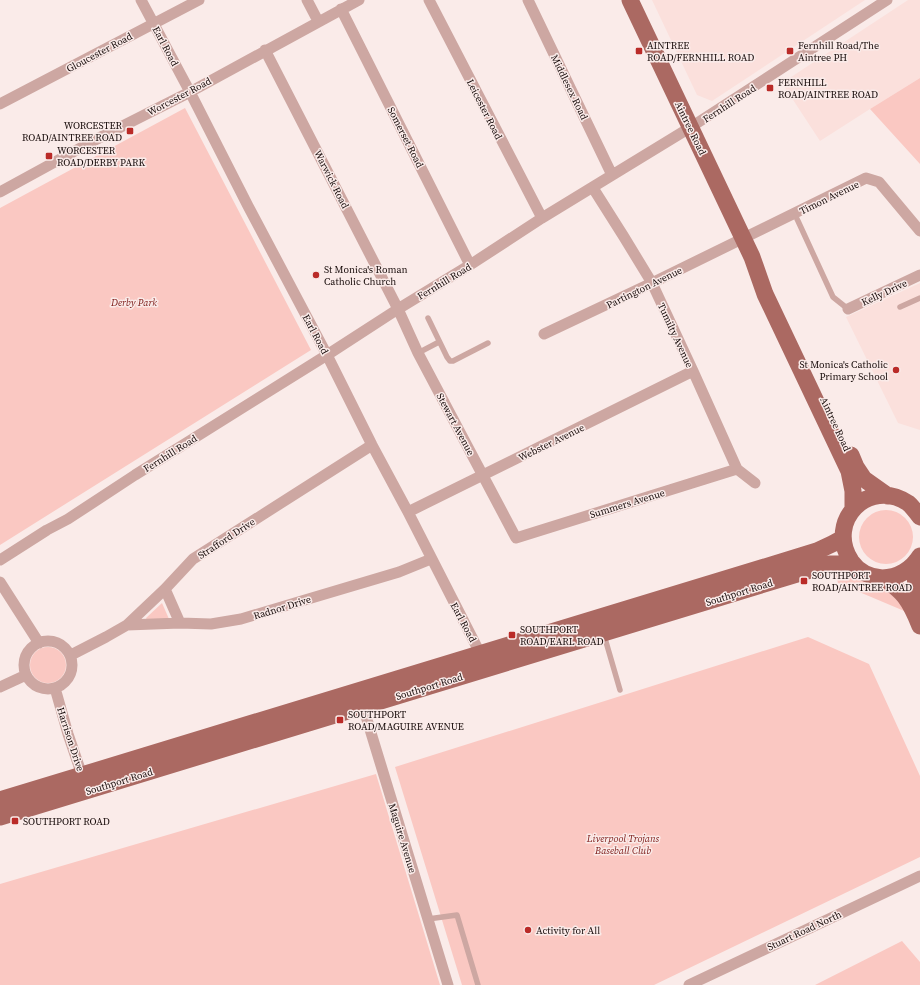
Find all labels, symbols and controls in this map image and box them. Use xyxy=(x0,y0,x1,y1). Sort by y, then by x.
street label: Earl Road xyxy=(150,24,182,69)
street label: Gloucester Road xyxy=(64,29,135,75)
place label: AINTREE ROAD/FERNHILL ROAD xyxy=(647,39,754,64)
place label: Fernhill Road/The Aintree PH xyxy=(798,39,879,64)
marker: AINTREE ROAD/FERNHILL ROAD xyxy=(634,46,644,56)
marker: Fernhill Road/The Aintree PH xyxy=(785,46,795,56)
street label: Middlesex Road xyxy=(548,52,591,122)
street label: Worcester Road xyxy=(145,74,214,119)
place label: FERNHILL ROAD/AINTREE ROAD xyxy=(778,76,878,101)
street label: Leicester Road xyxy=(464,77,505,142)
street label: Fernhill Road xyxy=(700,81,759,125)
marker: FERNHILL ROAD/AINTREE ROAD xyxy=(765,83,775,93)
street label: Aintree Road xyxy=(672,99,709,158)
street label: Somerset Road xyxy=(385,105,427,170)
place label: WORCESTER ROAD/AINTREE ROAD xyxy=(22,119,122,144)
marker: WORCESTER ROAD/AINTREE ROAD xyxy=(125,126,135,136)
place label: WORCESTER ROAD/DERBY PARK xyxy=(57,144,145,169)
street label: Warwick Road xyxy=(311,148,352,211)
marker: WORCESTER ROAD/DERBY PARK xyxy=(44,151,54,161)
street label: Timon Avenue xyxy=(797,177,861,217)
street label: Fernhill Road xyxy=(415,260,474,303)
place label: St Monica's Roman Catholic Church xyxy=(324,263,408,288)
street label: Partington Avenue xyxy=(604,263,684,311)
marker: St Monica's Roman Catholic Church xyxy=(311,270,321,280)
street label: Kelly Drive xyxy=(859,276,909,309)
park label: Derby Park xyxy=(110,296,157,309)
street label: Tumilty Avenue xyxy=(655,301,696,370)
street label: Earl Road xyxy=(300,312,332,357)
place label: St Monica's Catholic Primary School xyxy=(800,358,888,383)
marker: St Monica's Catholic Primary School xyxy=(891,365,901,375)
street label: Stewart Avenue xyxy=(434,391,477,458)
street label: Aintree Road xyxy=(817,395,854,454)
street label: Webster Avenue xyxy=(516,421,586,464)
street label: Fernhill Road xyxy=(141,432,200,475)
street label: Summers Avenue xyxy=(588,486,666,521)
street label: Strafford Drive xyxy=(195,515,257,562)
place label: SOUTHPORT ROAD/AINTREE ROAD xyxy=(812,569,912,594)
street label: Southport Road xyxy=(704,576,775,609)
marker: SOUTHPORT ROAD/AINTREE ROAD xyxy=(799,576,809,586)
street label: Radnor Drive xyxy=(252,593,312,622)
street label: Earl Road xyxy=(448,600,480,645)
place label: SOUTHPORT ROAD/EARL ROAD xyxy=(520,623,604,648)
marker: SOUTHPORT ROAD/EARL ROAD xyxy=(507,630,517,640)
street label: Southport Road xyxy=(394,670,465,703)
street label: Harrison Drive xyxy=(54,706,87,773)
place label: SOUTHPORT ROAD/MAGUIRE AVENUE xyxy=(348,708,464,733)
marker: SOUTHPORT ROAD/MAGUIRE AVENUE xyxy=(335,715,345,725)
street label: Southport Road xyxy=(84,765,155,798)
street label: Maguire Avenue xyxy=(386,802,419,875)
place label: SOUTHPORT ROAD xyxy=(23,815,110,828)
marker: SOUTHPORT ROAD xyxy=(10,816,20,826)
park label: Liverpool Trojans Baseball Club xyxy=(586,832,660,857)
street label: Stuart Road North xyxy=(765,908,843,953)
place label: Activity for All xyxy=(536,924,600,937)
marker: Activity for All xyxy=(523,925,533,935)

